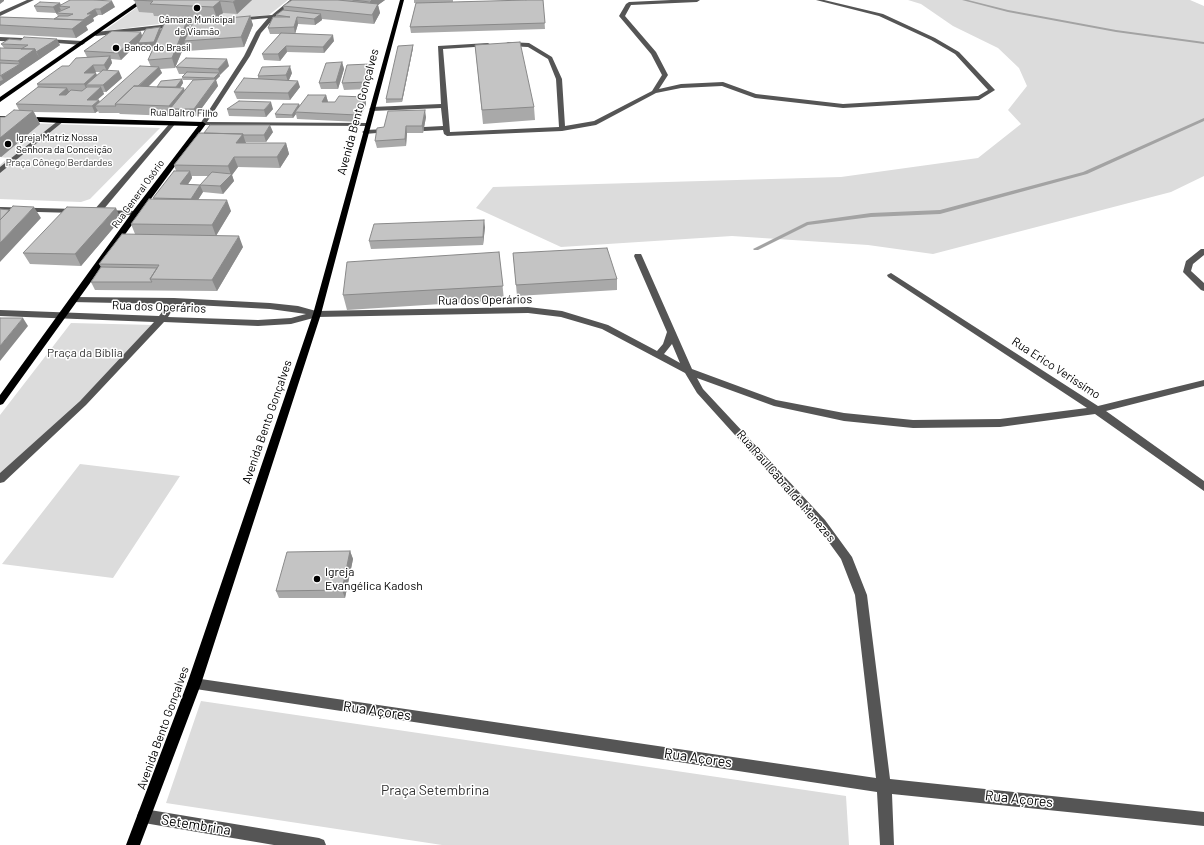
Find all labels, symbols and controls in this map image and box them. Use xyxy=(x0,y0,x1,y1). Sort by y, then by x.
marker: Câmara Municipal de Viamão xyxy=(192,3,202,13)
place label: Câmara Municipal de Viamão xyxy=(159,14,235,38)
place label: Banco do Brasil xyxy=(124,42,191,54)
marker: Banco do Brasil xyxy=(111,43,121,53)
street label: Avenida Bento Gonçalves xyxy=(334,47,382,177)
street label: Rua Daltro Filho xyxy=(150,106,218,120)
place label: Igreja Matriz Nossa Senhora da Conceição xyxy=(16,132,112,156)
marker: Igreja Matriz Nossa Senhora da Conceição xyxy=(3,139,13,149)
park label: Praça Cônego Berdardes xyxy=(6,157,112,169)
street label: Rua General Osório xyxy=(109,157,167,231)
street label: Rua dos Operários xyxy=(438,292,532,308)
street label: Rua dos Operários xyxy=(112,298,206,316)
street label: Rua Erico Verissímo xyxy=(1009,334,1103,402)
park label: Praça da Bíblia xyxy=(47,346,123,360)
street label: Avenida Bento Gonçalves xyxy=(239,358,295,486)
street label: Rua Raul Cabral de Menezes xyxy=(734,427,838,545)
place label: Igreja Evangélica Kadosh xyxy=(325,565,423,593)
marker: Igreja Evangélica Kadosh xyxy=(312,574,322,584)
street label: Avenida Bento Gonçalves xyxy=(134,664,192,792)
street label: Rua Açores xyxy=(342,698,412,724)
street label: Rua Açores xyxy=(663,745,733,771)
park label: Praça Setembrina xyxy=(381,782,489,798)
street label: Rua Açores xyxy=(984,787,1054,811)
street label: Setembrina xyxy=(160,811,232,839)

